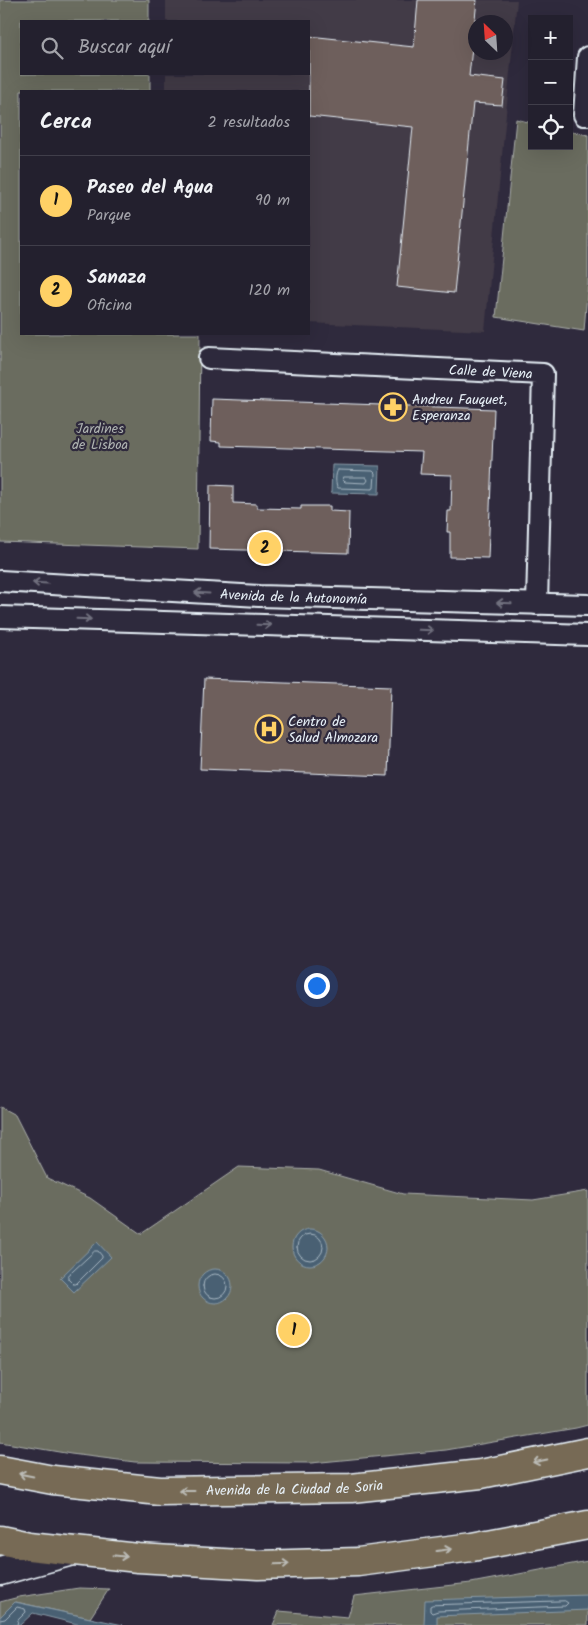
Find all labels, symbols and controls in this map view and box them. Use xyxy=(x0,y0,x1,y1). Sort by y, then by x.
north arrow xyxy=(468,15,513,60)
map controls xyxy=(528,15,573,150)
button: + xyxy=(528,15,573,60)
search box xyxy=(20,20,310,75)
text: Buscar aquí xyxy=(78,33,170,63)
icon: search xyxy=(38,34,66,62)
button: − xyxy=(528,60,573,105)
button: locate xyxy=(528,105,573,150)
text: Cerca xyxy=(40,106,92,139)
text: 2 resultados xyxy=(208,110,290,135)
text: Paseo del Agua xyxy=(87,173,213,203)
text: 1 xyxy=(54,188,58,213)
text: 90 m xyxy=(255,188,290,213)
text: Parque xyxy=(87,203,131,228)
text: Sanaza xyxy=(87,263,146,293)
text: 2 xyxy=(51,278,61,303)
text: 120 m xyxy=(249,278,290,303)
text: Oficina xyxy=(87,293,132,318)
street label: Calle de Viena xyxy=(448,359,533,385)
place label: Andreu Fauquet, Esperanza xyxy=(412,389,507,427)
pharmacy icon: Andreu Fauquet, Esperanza xyxy=(378,392,408,422)
park label: Jardines de Lisboa xyxy=(72,418,128,456)
pin: 2 xyxy=(249,529,281,567)
one-way arrow xyxy=(32,579,48,588)
street label: Avenida de la Autonomía xyxy=(219,584,367,611)
one-way arrow xyxy=(194,588,210,597)
one-way arrow xyxy=(497,598,513,608)
one-way arrow xyxy=(75,615,91,624)
one-way arrow xyxy=(255,620,271,630)
one-way arrow xyxy=(418,625,434,635)
place label: Centro de Salud Almozara xyxy=(288,711,378,749)
hospital icon: Centro de Salud Almozara xyxy=(254,714,284,744)
your location xyxy=(304,973,330,999)
pin: 1 xyxy=(278,1311,310,1349)
one-way arrow xyxy=(533,1457,549,1467)
one-way arrow xyxy=(18,1470,34,1480)
street label: Avenida de la Ciudad de Soria xyxy=(206,1475,384,1502)
one-way arrow xyxy=(180,1486,196,1496)
one-way arrow xyxy=(436,1545,452,1555)
one-way arrow xyxy=(112,1551,128,1561)
one-way arrow xyxy=(274,1560,290,1569)

